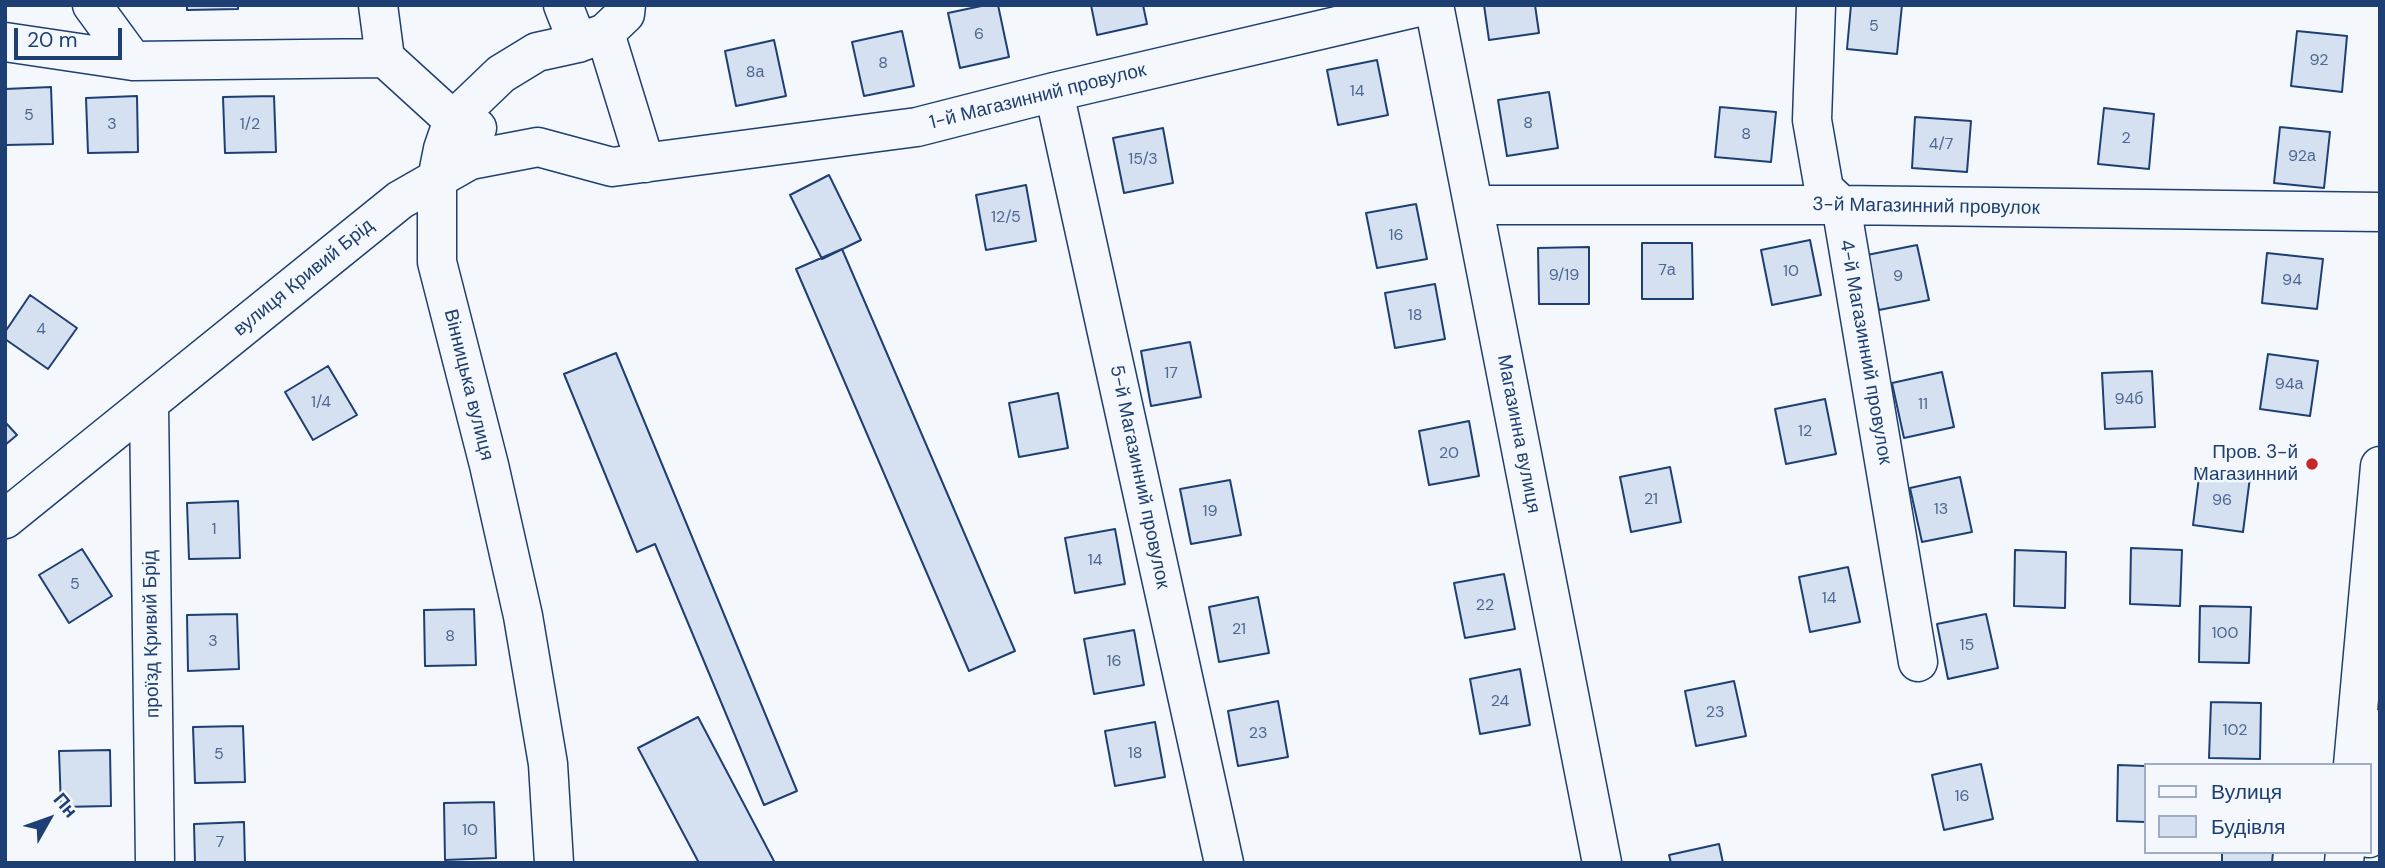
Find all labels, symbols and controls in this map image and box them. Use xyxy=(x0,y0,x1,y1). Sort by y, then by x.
scale bar xyxy=(18,14,126,58)
house number: 5 xyxy=(1869,17,1879,37)
house number: 6 xyxy=(974,25,984,45)
text: 20 m xyxy=(27,26,78,54)
house number: 92 xyxy=(2310,51,2328,71)
house number: 8 xyxy=(878,54,888,74)
street label: 1-й Магазинний провулок xyxy=(927,59,1149,135)
house number: 8а xyxy=(746,63,764,83)
house number: 14 xyxy=(1350,82,1364,102)
house number: 5 xyxy=(24,106,34,126)
house number: 8 xyxy=(1523,114,1533,134)
house number: 3 xyxy=(107,115,117,135)
house number: 1/2 xyxy=(240,115,260,135)
house number: 8 xyxy=(1741,125,1751,145)
house number: 2 xyxy=(2121,129,2131,149)
house number: 4/7 xyxy=(1929,135,1953,155)
house number: 92а xyxy=(2288,147,2316,167)
house number: 15/3 xyxy=(1128,150,1158,170)
street label: 3-й Магазинний провулок xyxy=(1812,194,2040,220)
house number: 12/5 xyxy=(991,208,1021,228)
street label: вулиця Кривий Брід xyxy=(229,215,379,341)
house number: 16 xyxy=(1388,226,1404,246)
street label: 4-й Магазинний провулок xyxy=(1834,238,1896,466)
house number: 7а xyxy=(1658,261,1676,281)
house number: 10 xyxy=(1783,262,1799,282)
house number: 9/19 xyxy=(1549,266,1579,286)
house number: 9 xyxy=(1893,267,1903,287)
house number: 94 xyxy=(2282,271,2302,291)
house number: 18 xyxy=(1408,306,1422,326)
street label: Вінницька вулиця xyxy=(438,307,498,463)
house number: 4 xyxy=(36,320,46,340)
street label: Магазинна вулиця xyxy=(1491,353,1545,515)
street label: 5-й Магазинний провулок xyxy=(1104,363,1174,591)
house number: 17 xyxy=(1164,364,1178,384)
house number: 94а xyxy=(2275,375,2303,395)
house number: 94б xyxy=(2115,390,2143,410)
house number: 1/4 xyxy=(311,393,331,413)
house number: 11 xyxy=(1918,395,1928,415)
house number: 12 xyxy=(1798,422,1812,442)
place label: Пров. 3-й Магазинний xyxy=(2193,442,2298,486)
house number: 20 xyxy=(1439,444,1459,464)
marker: Пров. 3-й Магазинний xyxy=(2304,456,2320,472)
house number: 21 xyxy=(1644,490,1658,510)
house number: 96 xyxy=(2212,491,2232,511)
house number: 13 xyxy=(1934,500,1948,520)
house number: 19 xyxy=(1202,502,1218,522)
house number: 1 xyxy=(212,520,216,540)
street label: проїзд Кривий Брід xyxy=(139,550,165,718)
house number: 14 xyxy=(1088,551,1102,571)
house number: 5 xyxy=(70,575,80,595)
house number: 14 xyxy=(1822,589,1836,609)
house number: 22 xyxy=(1476,596,1494,616)
house number: 21 xyxy=(1232,620,1246,640)
house number: 100 xyxy=(2212,624,2238,644)
house number: 8 xyxy=(445,627,455,647)
house number: 3 xyxy=(208,632,218,652)
house number: 15 xyxy=(1960,636,1974,656)
house number: 16 xyxy=(1106,652,1122,672)
house number: 24 xyxy=(1491,692,1509,712)
house number: 23 xyxy=(1706,703,1724,723)
house number: 102 xyxy=(2223,721,2247,741)
house number: 23 xyxy=(1249,724,1267,744)
house number: 18 xyxy=(1128,744,1142,764)
house number: 5 xyxy=(214,745,224,765)
legend xyxy=(2144,763,2371,854)
text: Вулиця xyxy=(2211,778,2282,806)
north arrow xyxy=(14,784,84,854)
house number: 16 xyxy=(1954,787,1970,807)
text: Пн xyxy=(48,788,83,823)
text: Будівля xyxy=(2211,813,2285,841)
house number: 10 xyxy=(462,821,478,841)
house number: 7 xyxy=(216,833,224,853)

